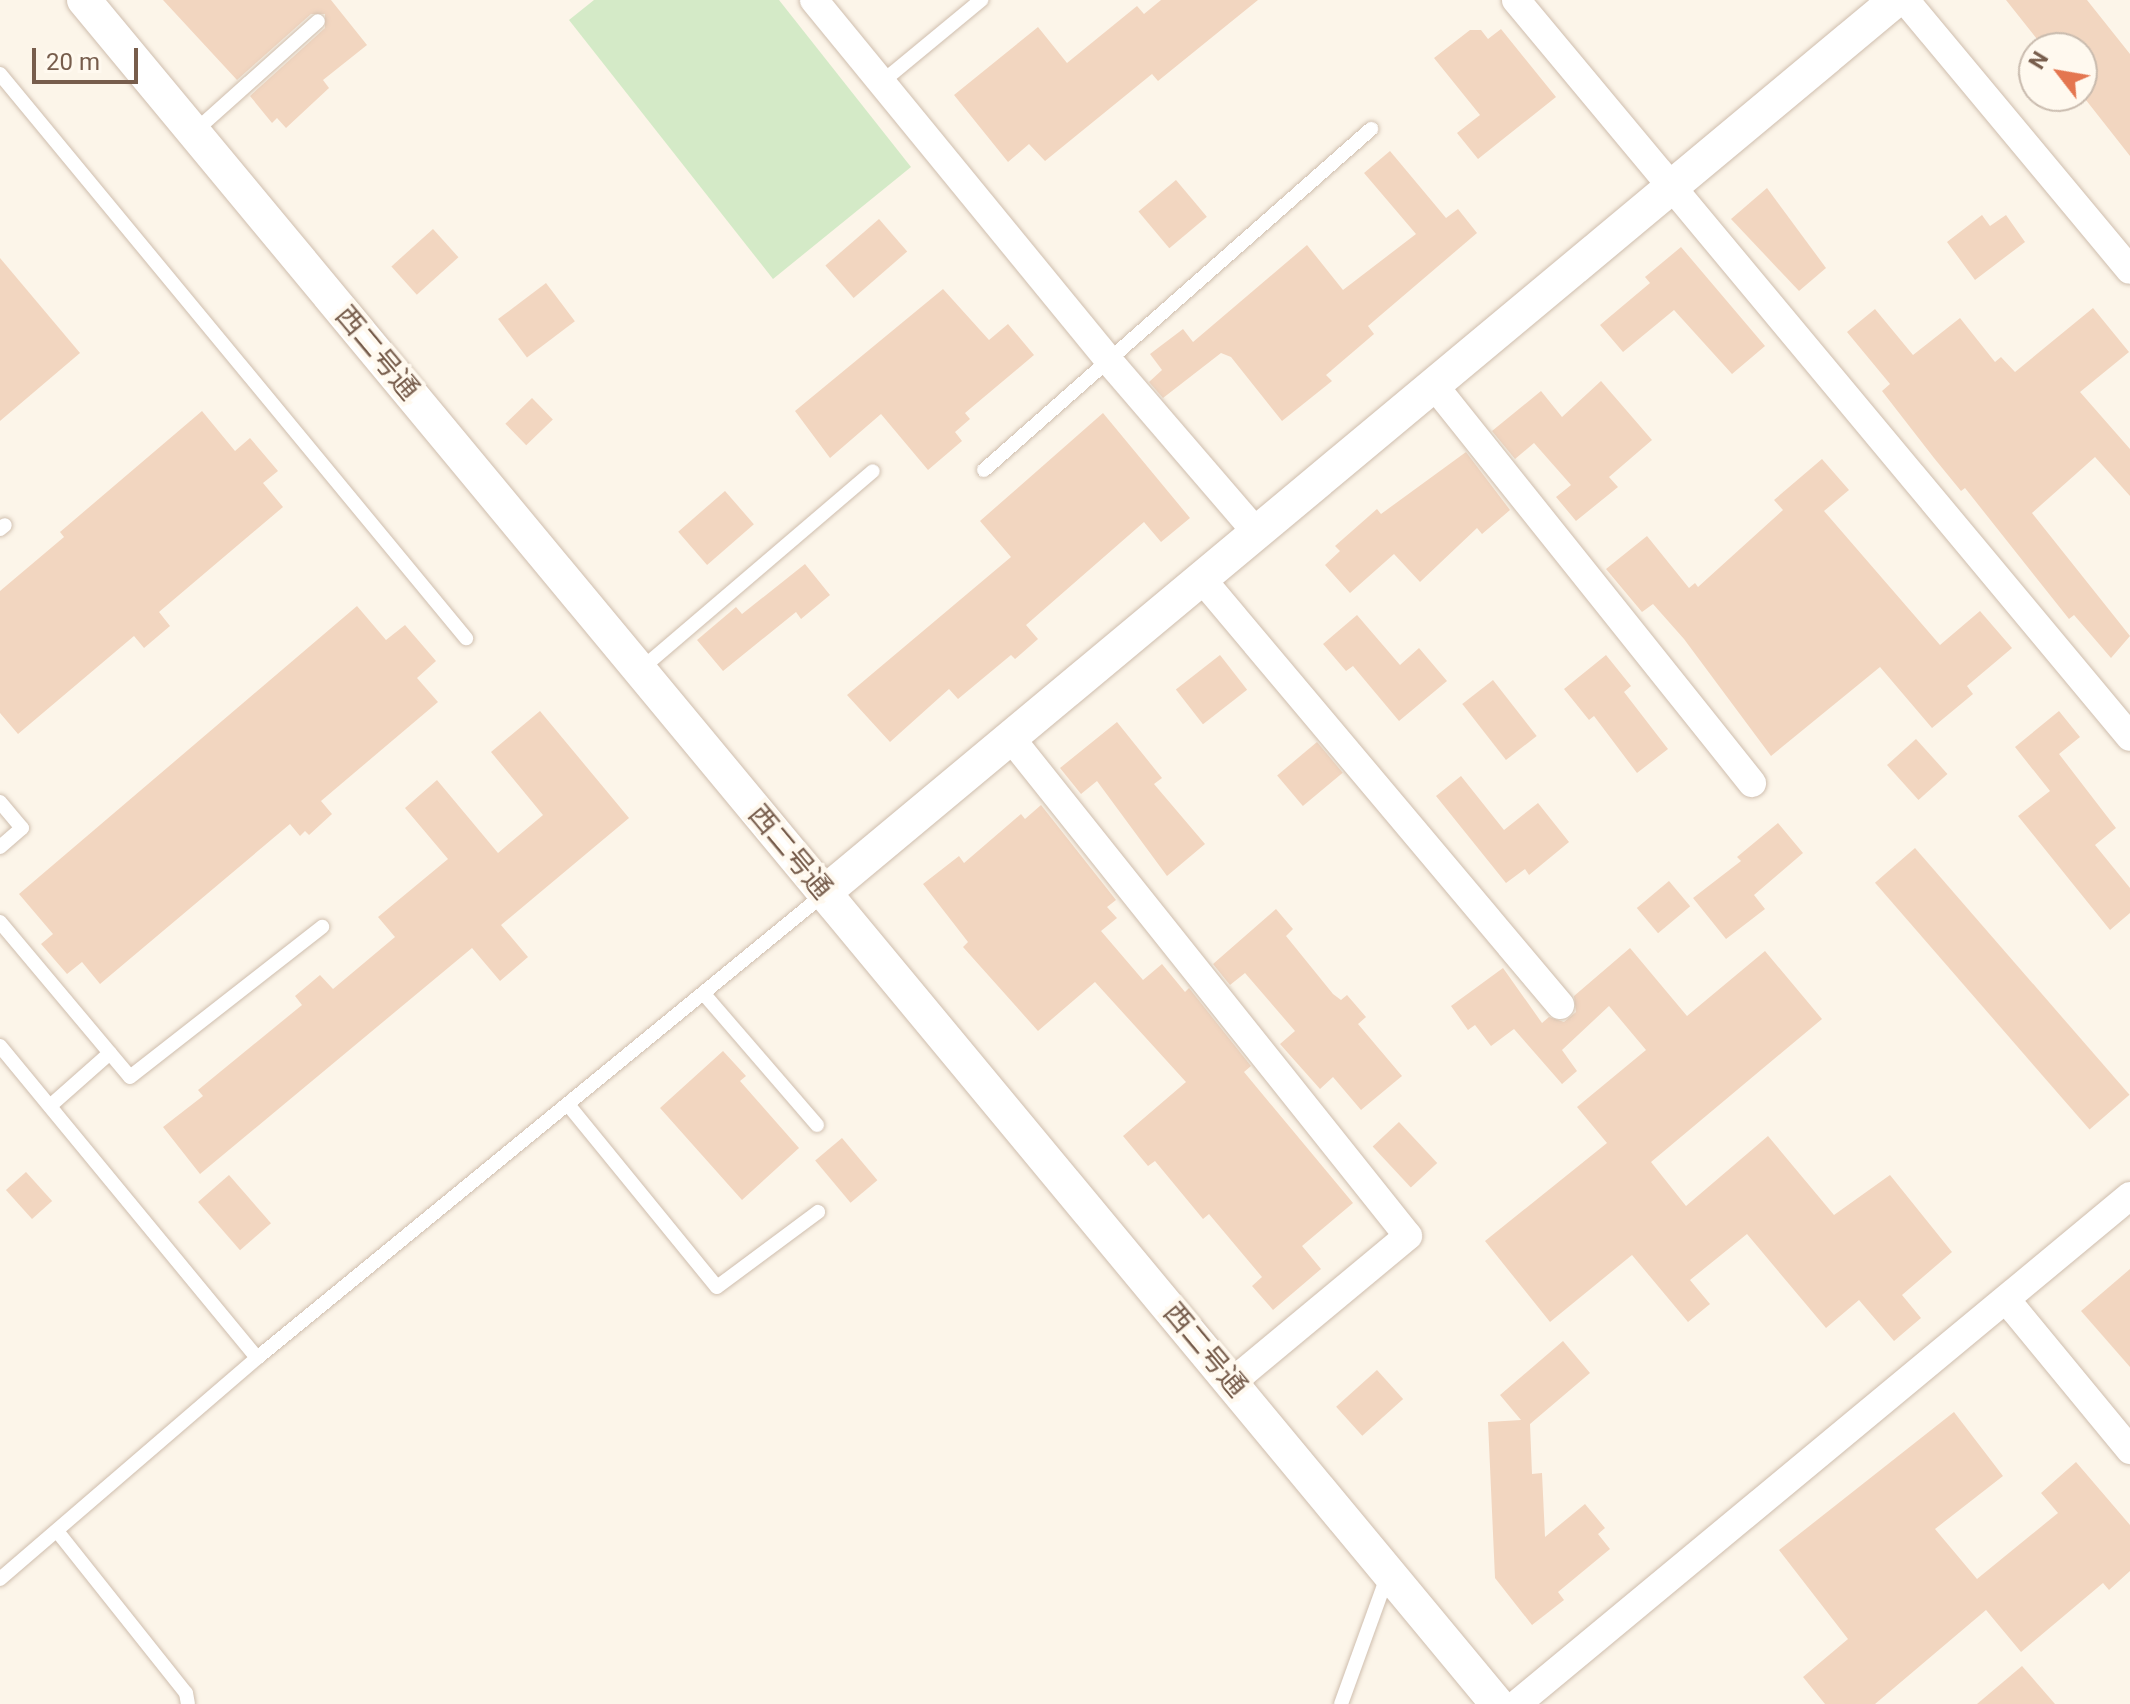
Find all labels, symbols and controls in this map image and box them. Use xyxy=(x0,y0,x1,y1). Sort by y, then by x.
scale bar xyxy=(36,32,142,82)
north arrow xyxy=(2018,32,2098,112)
text: N xyxy=(2024,47,2053,74)
text: 20 m xyxy=(46,48,100,76)
street label: 西二号通 xyxy=(328,299,426,407)
street label: 西二号通 xyxy=(741,798,839,906)
street label: 西二号通 xyxy=(1156,1296,1254,1404)

